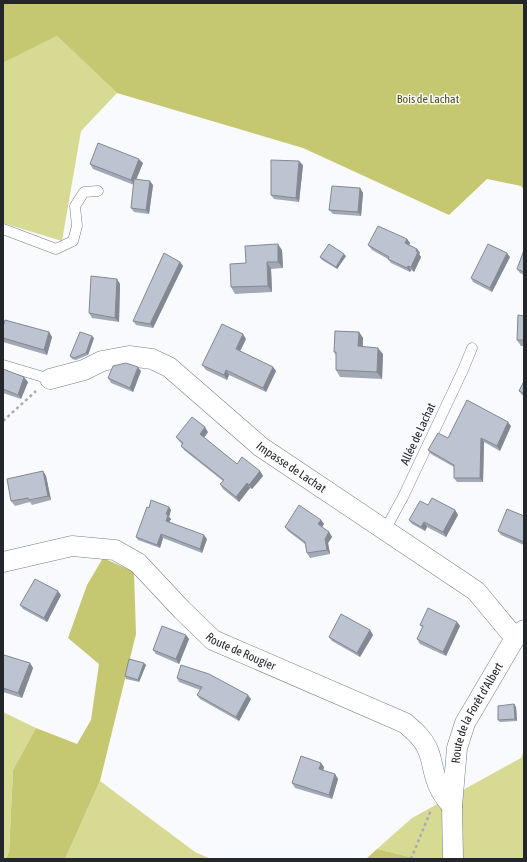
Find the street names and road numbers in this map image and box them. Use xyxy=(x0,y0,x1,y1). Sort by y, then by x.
street label: Allée de Lachat xyxy=(398,400,439,467)
street label: Impasse de Lachat xyxy=(253,439,329,496)
street label: Route de Rougier xyxy=(203,630,278,673)
street label: Route de la Forêt d'Albert xyxy=(449,660,506,764)

